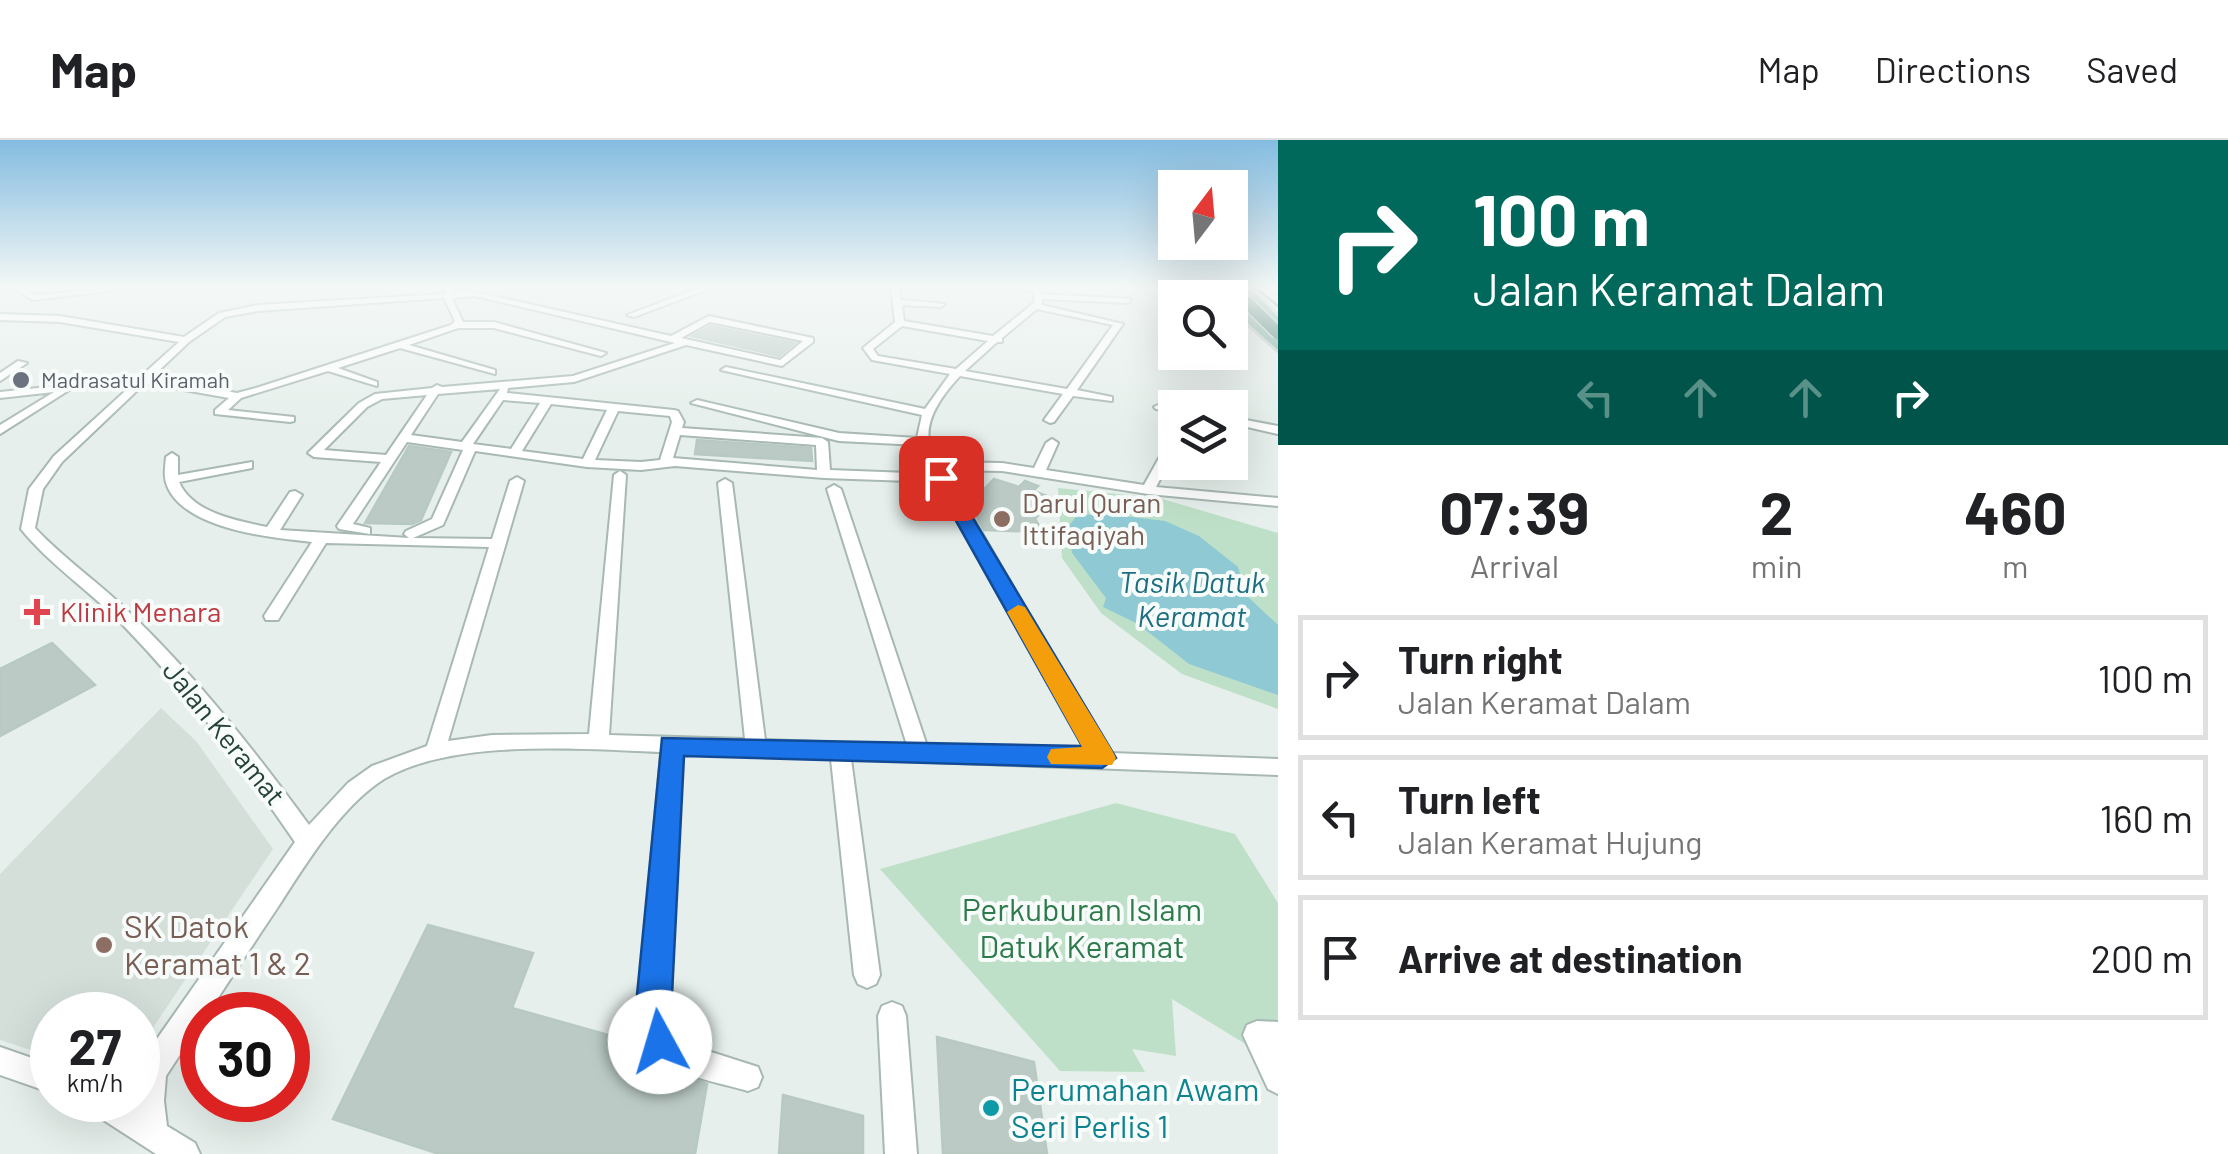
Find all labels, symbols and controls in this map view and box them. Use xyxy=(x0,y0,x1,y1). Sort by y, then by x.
text: Map xyxy=(50,40,137,98)
text: Map xyxy=(1758,48,1820,90)
text: Directions xyxy=(1875,48,2031,90)
text: Saved xyxy=(2086,48,2178,90)
north arrow xyxy=(1158,170,1248,260)
map controls xyxy=(1158,170,1248,480)
text: 100 m xyxy=(1473,176,1650,260)
icon: right xyxy=(1308,180,1438,310)
text: Jalan Keramat Dalam xyxy=(1473,261,1885,315)
button: search xyxy=(1158,280,1248,370)
place label: Madrasatul Kiramah xyxy=(41,366,230,392)
marker: Madrasatul Kiramah xyxy=(10,369,32,391)
icon: left xyxy=(1568,370,1623,425)
icon: ahead xyxy=(1673,370,1728,425)
icon: ahead xyxy=(1778,370,1833,425)
icon: right xyxy=(1883,370,1938,425)
button: layers xyxy=(1158,390,1248,480)
pin xyxy=(899,436,984,521)
icon: arrive xyxy=(914,451,969,506)
text: 07:39 xyxy=(1439,475,1589,547)
text: 2 xyxy=(1760,475,1793,547)
text: 460 xyxy=(1964,475,2067,547)
place label: Darul Quran Ittifaqiyah xyxy=(1022,485,1161,551)
marker: Darul Quran Ittifaqiyah xyxy=(991,508,1013,530)
text: Arrival xyxy=(1470,546,1559,584)
text: min xyxy=(1751,546,1803,584)
text: m xyxy=(2002,546,2029,584)
water label: Tasik Datuk Keramat xyxy=(1119,563,1266,633)
place label: Klinik Menara xyxy=(60,594,221,628)
marker: Klinik Menara xyxy=(24,599,50,625)
text: Turn right xyxy=(1398,636,1563,682)
icon: right xyxy=(1313,650,1368,705)
street label: Jalan Keramat xyxy=(156,653,293,811)
text: 100 m xyxy=(2098,655,2193,701)
text: Jalan Keramat Dalam xyxy=(1398,682,1691,720)
text: Turn left xyxy=(1398,776,1541,822)
icon: left xyxy=(1313,790,1368,845)
text: 160 m xyxy=(2100,795,2193,841)
text: Jalan Keramat Hujung xyxy=(1398,822,1702,860)
park label: Perkuburan Islam Datuk Keramat xyxy=(962,889,1202,964)
place label: SK Datok Keramat 1 & 2 xyxy=(124,906,311,981)
icon: arrive xyxy=(1313,930,1368,985)
marker: SK Datok Keramat 1 & 2 xyxy=(93,934,115,956)
text: Arrive at destination xyxy=(1398,935,1743,981)
text: 200 m xyxy=(2091,935,2193,981)
position arrow xyxy=(608,990,712,1094)
speed limit sign: 30 xyxy=(180,992,310,1122)
text: 27 xyxy=(69,1015,121,1075)
text: km/h xyxy=(67,1067,123,1097)
place label: Perumahan Awam Seri Perlis 1 xyxy=(1011,1069,1259,1144)
marker: Perumahan Awam Seri Perlis 1 xyxy=(980,1097,1002,1119)

